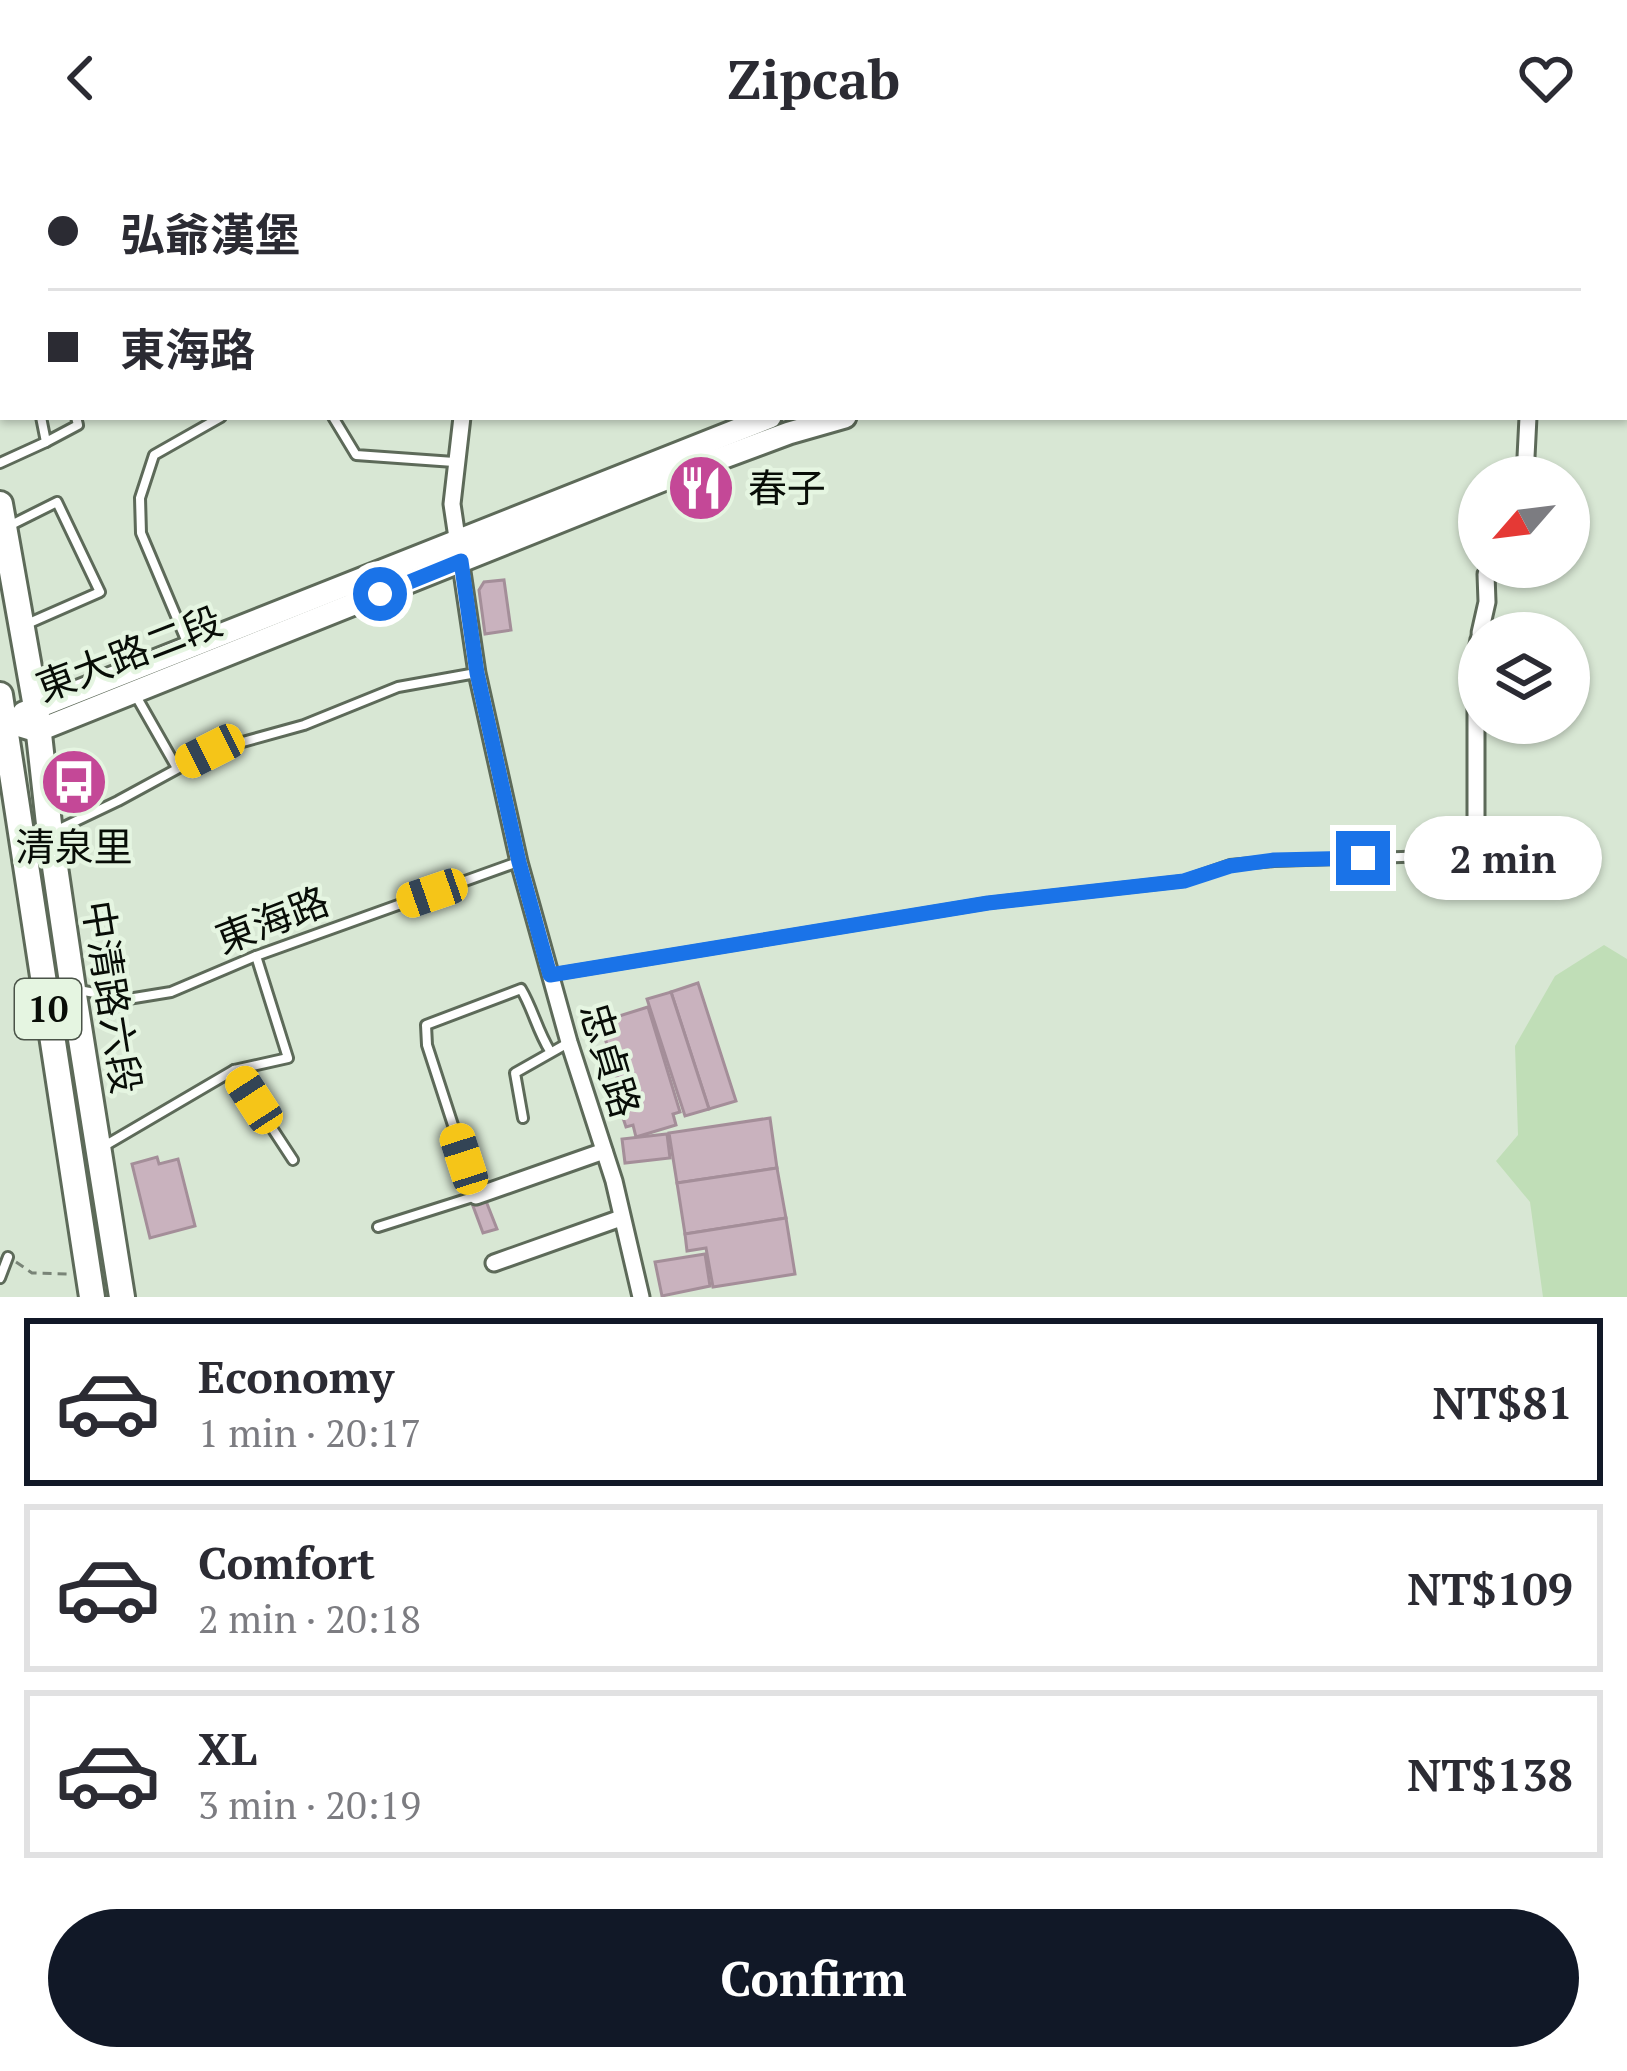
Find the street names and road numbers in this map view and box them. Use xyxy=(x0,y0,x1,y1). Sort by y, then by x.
street label: 東大路二段 xyxy=(28,594,229,712)
street label: 東海路 xyxy=(208,874,336,964)
street label: 中清路六段 xyxy=(72,896,154,1097)
road number: 10 xyxy=(15,979,81,1039)
street label: 忠貞路 xyxy=(569,996,653,1123)

